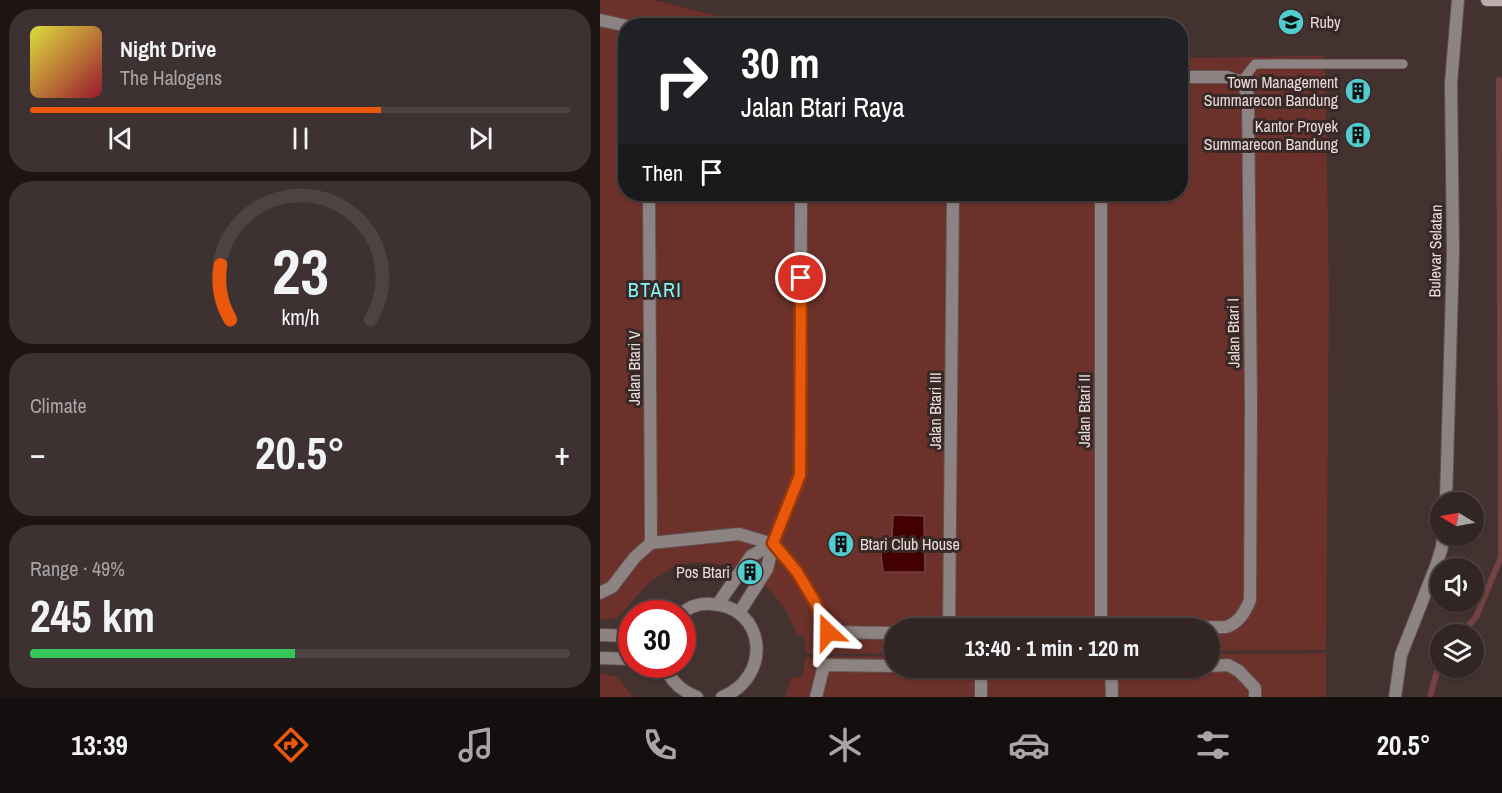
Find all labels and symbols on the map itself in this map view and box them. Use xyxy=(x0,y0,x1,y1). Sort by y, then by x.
school or university icon: Ruby xyxy=(1276,7,1306,37)
place label: Ruby xyxy=(1310,11,1341,33)
place label: Town Management Summarecon Bandung xyxy=(1204,71,1339,111)
building icon: Town Management Summarecon Bandung xyxy=(1343,76,1373,106)
place label: Kantor Proyek Summarecon Bandung xyxy=(1204,115,1339,155)
building icon: Kantor Proyek Summarecon Bandung xyxy=(1343,120,1373,150)
street label: Bulevar Selatan xyxy=(1423,205,1447,297)
pin xyxy=(775,252,826,303)
district label: BTARI xyxy=(628,276,682,303)
street label: Jalan Btari I xyxy=(1221,298,1245,368)
street label: Jalan Btari V xyxy=(623,330,645,406)
street label: Jalan Btari III xyxy=(924,372,946,450)
street label: Jalan Btari II xyxy=(1073,374,1095,448)
north arrow xyxy=(1430,492,1484,546)
building icon: Btari Club House xyxy=(826,529,856,559)
place label: Btari Club House xyxy=(860,533,960,555)
building icon: Pos Btari xyxy=(735,557,765,587)
place label: Pos Btari xyxy=(676,561,730,583)
speed limit sign: 30 xyxy=(618,600,696,678)
position arrow xyxy=(796,600,860,664)

